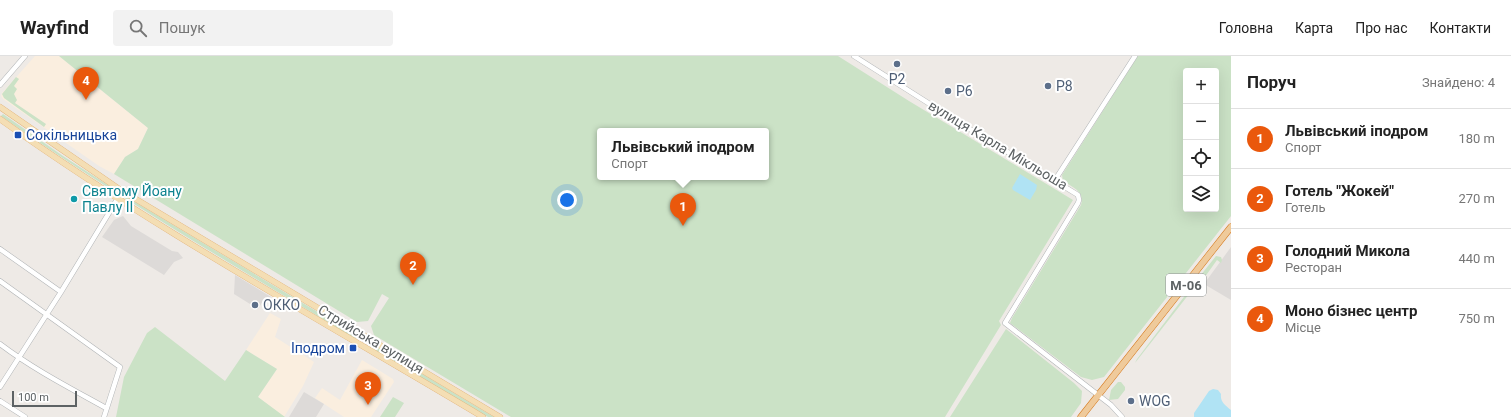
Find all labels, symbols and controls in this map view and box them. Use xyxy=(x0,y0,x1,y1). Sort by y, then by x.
search box xyxy=(113,10,393,46)
text: Wayfind xyxy=(20,16,89,39)
icon: search xyxy=(127,17,149,39)
text: Пошук xyxy=(159,19,205,37)
text: Головна xyxy=(1219,20,1273,36)
text: Карта xyxy=(1295,20,1333,36)
text: Про нас xyxy=(1355,20,1408,36)
text: Контакти xyxy=(1430,20,1491,36)
marker: P2 xyxy=(892,59,902,69)
pin: 4 xyxy=(73,67,99,100)
map controls xyxy=(1183,68,1219,212)
button: + xyxy=(1183,68,1219,104)
place label: P2 xyxy=(889,71,905,87)
text: Поруч xyxy=(1247,72,1296,92)
text: Знайдено: 4 xyxy=(1422,75,1495,90)
place label: P8 xyxy=(1056,78,1073,94)
marker: P8 xyxy=(1043,81,1053,91)
place label: P6 xyxy=(956,83,973,99)
marker: P6 xyxy=(943,86,953,96)
street label: вулиця Карла Мікльоша xyxy=(926,97,1070,193)
button: − xyxy=(1183,104,1219,140)
text: Львівський іподром xyxy=(1285,122,1428,140)
place label: Сокільницька xyxy=(26,127,117,143)
popup xyxy=(597,128,769,180)
marker: Сокільницька xyxy=(13,130,23,140)
text: 1 xyxy=(1256,131,1264,146)
text: 180 m xyxy=(1458,131,1495,146)
text: Львівський іподром xyxy=(611,138,755,156)
button: locate xyxy=(1183,140,1219,176)
text: Спорт xyxy=(1285,140,1321,155)
text: Спорт xyxy=(611,156,648,171)
button: layers xyxy=(1183,176,1219,212)
text: Готель "Жокей" xyxy=(1285,182,1394,200)
place label: Святому Йоану Павлу ІІ xyxy=(82,183,182,215)
your location xyxy=(557,190,577,210)
text: 2 xyxy=(1256,191,1264,206)
text: 270 m xyxy=(1458,191,1495,206)
pin: 1 xyxy=(670,193,696,226)
marker: Святому Йоану Павлу ІІ xyxy=(69,194,79,204)
text: Готель xyxy=(1285,200,1326,215)
text: Голодний Микола xyxy=(1285,242,1410,260)
text: 3 xyxy=(1256,251,1264,266)
text: 440 m xyxy=(1458,251,1495,266)
pin: 2 xyxy=(400,252,426,285)
text: Ресторан xyxy=(1285,260,1342,275)
road number: М-06 xyxy=(1166,274,1206,296)
place label: ОККО xyxy=(263,297,300,313)
marker: ОККО xyxy=(250,300,260,310)
street label: Стрийська вулиця xyxy=(315,301,427,377)
text: Моно бізнес центр xyxy=(1285,302,1417,320)
text: 4 xyxy=(1256,311,1264,326)
text: 750 m xyxy=(1458,311,1495,326)
text: Місце xyxy=(1285,320,1321,335)
place label: Іподром xyxy=(291,340,345,356)
marker: Іподром xyxy=(348,343,358,353)
pin: 3 xyxy=(355,372,381,405)
scale bar xyxy=(12,389,77,408)
text: 100 m xyxy=(18,391,49,404)
place label: WOG xyxy=(1139,393,1171,409)
marker: WOG xyxy=(1126,396,1136,406)

